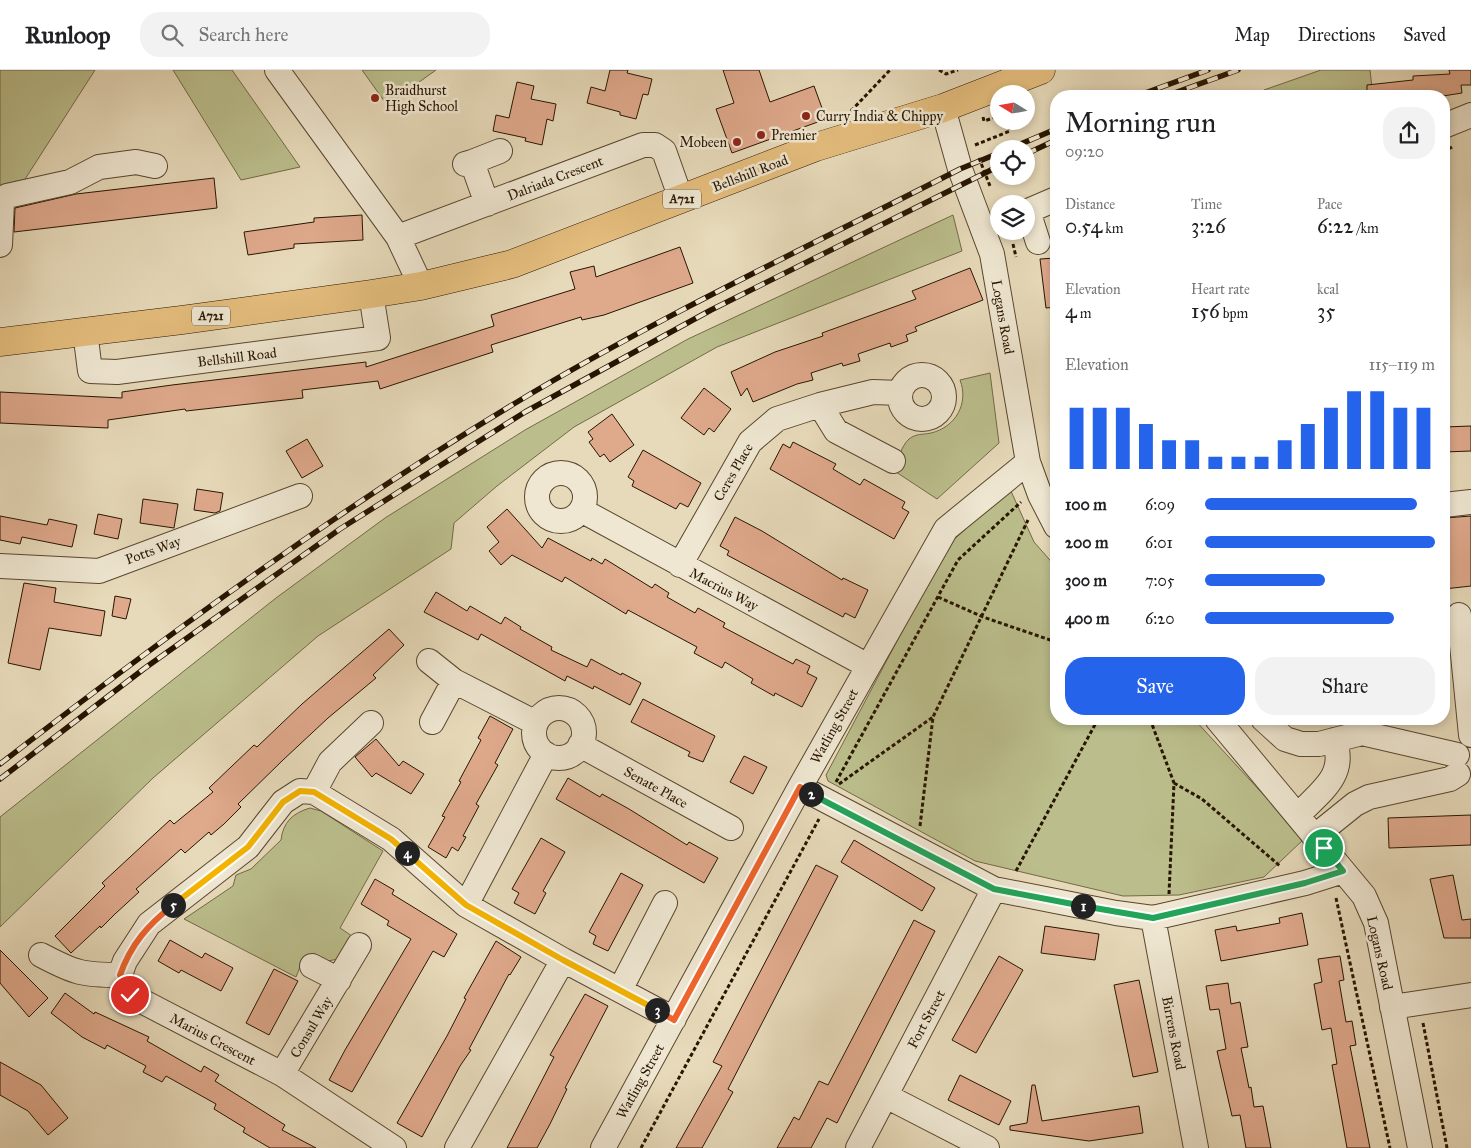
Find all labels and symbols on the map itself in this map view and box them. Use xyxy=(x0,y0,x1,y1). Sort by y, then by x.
place label: Braidhurst High School xyxy=(385,82,458,115)
north arrow xyxy=(990,85,1035,130)
marker: Braidhurst High School xyxy=(369,92,381,104)
place label: Curry India & Chippy xyxy=(816,108,943,125)
marker: Curry India & Chippy xyxy=(800,110,812,122)
place label: Premier xyxy=(771,127,817,144)
marker: Premier xyxy=(755,129,767,141)
place label: Mobeen xyxy=(680,134,727,151)
marker: Mobeen xyxy=(731,136,743,148)
street label: Bellshill Road xyxy=(710,151,790,196)
street label: Dalriada Crescent xyxy=(505,152,606,205)
road number: A721 xyxy=(663,190,701,208)
street label: Logans Road xyxy=(988,278,1017,356)
road number: A721 xyxy=(192,307,230,326)
street label: Bellshill Road xyxy=(196,344,278,371)
street label: Ceres Place xyxy=(710,440,757,504)
street label: Potts Way xyxy=(123,532,184,568)
street label: Macrius Way xyxy=(686,564,762,615)
street label: Watling Street xyxy=(807,686,862,767)
street label: Senate Place xyxy=(621,763,691,812)
pin: 2 xyxy=(798,782,824,806)
pin xyxy=(1303,827,1345,869)
pin: 4 xyxy=(394,840,420,866)
pin: 5 xyxy=(160,892,186,918)
pin: 1 xyxy=(1070,894,1096,918)
street label: Logans Road xyxy=(1363,914,1396,992)
pin xyxy=(109,974,151,1016)
street label: Fort Street xyxy=(904,987,949,1051)
street label: Consul Way xyxy=(286,993,337,1061)
street label: Birrens Road xyxy=(1158,995,1189,1071)
pin: 3 xyxy=(644,998,670,1022)
street label: Marius Crescent xyxy=(167,1010,259,1069)
street label: Watling Street xyxy=(613,1041,668,1122)

